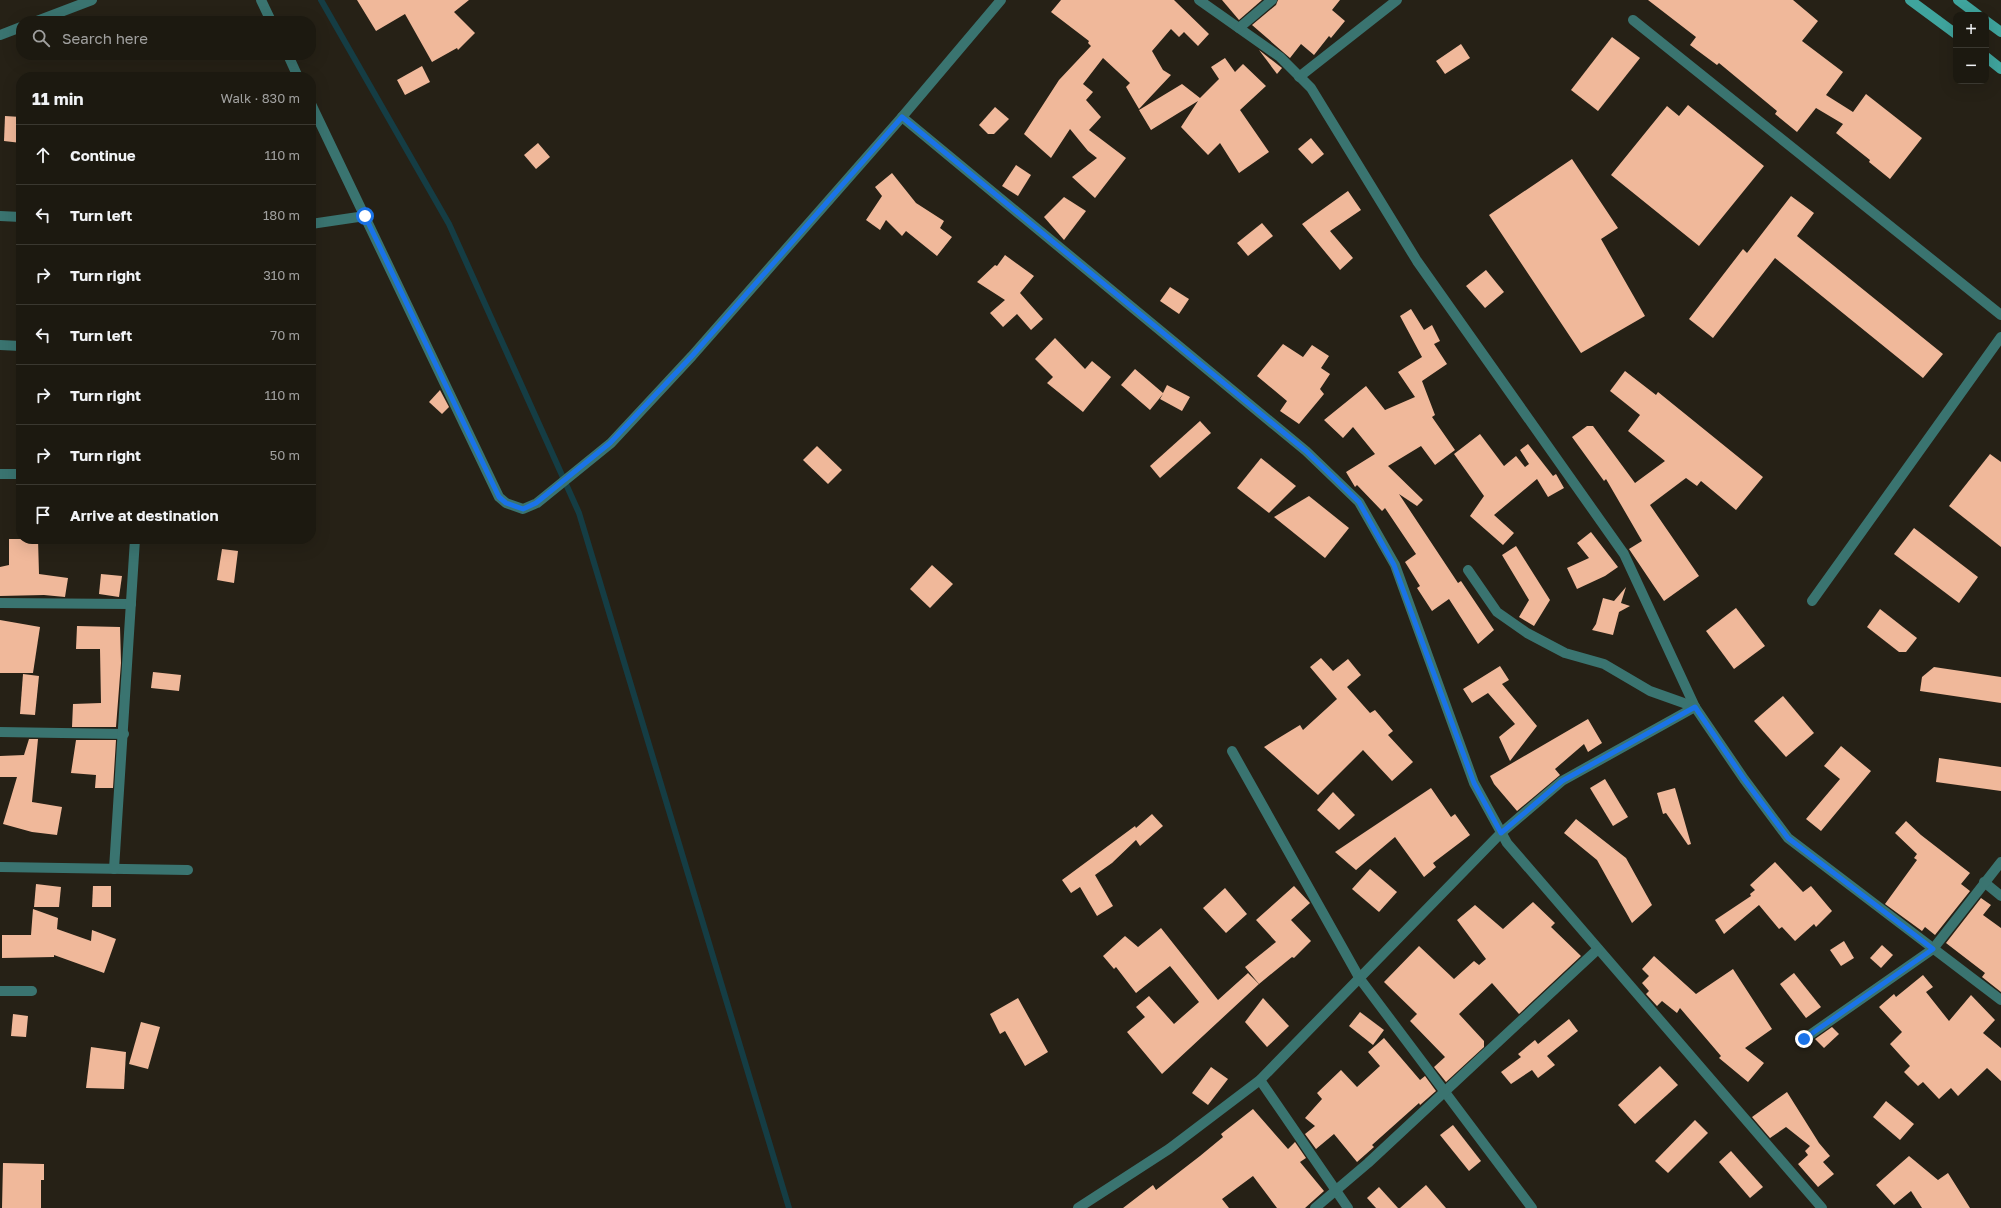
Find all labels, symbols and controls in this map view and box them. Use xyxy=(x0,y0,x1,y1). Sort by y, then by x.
map controls xyxy=(1953,12,1989,84)
button: + xyxy=(1953,12,1989,48)
search box xyxy=(16,16,316,60)
icon: search xyxy=(30,27,52,49)
text: Search here xyxy=(62,29,148,47)
button: − xyxy=(1953,48,1989,84)
text: 11 min xyxy=(32,88,84,109)
text: Walk · 830 m xyxy=(220,90,300,106)
icon: ahead xyxy=(32,144,54,166)
text: Continue xyxy=(70,146,136,164)
text: 110 m xyxy=(265,147,300,163)
icon: left xyxy=(32,204,54,226)
text: Turn left xyxy=(70,206,132,224)
text: 180 m xyxy=(263,207,300,223)
route start xyxy=(356,207,374,225)
icon: right xyxy=(32,264,54,286)
text: Turn right xyxy=(70,266,141,284)
text: 310 m xyxy=(263,267,300,283)
icon: left xyxy=(32,324,54,346)
text: Turn left xyxy=(70,326,132,344)
text: 70 m xyxy=(270,327,300,343)
icon: right xyxy=(32,384,54,406)
text: Turn right xyxy=(70,386,141,404)
text: 110 m xyxy=(265,387,300,403)
icon: right xyxy=(32,444,54,466)
text: Turn right xyxy=(70,446,141,464)
text: 50 m xyxy=(270,447,300,463)
icon: arrive xyxy=(32,504,54,526)
text: Arrive at destination xyxy=(70,506,219,524)
route end xyxy=(1795,1030,1813,1048)

